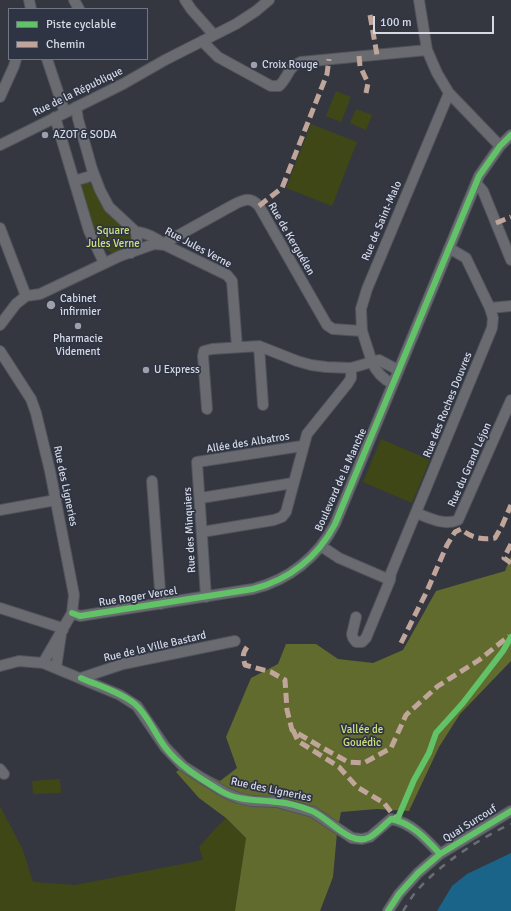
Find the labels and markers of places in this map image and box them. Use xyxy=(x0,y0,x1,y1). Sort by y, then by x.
place label: Croix Rouge xyxy=(262,58,318,72)
marker: Croix Rouge xyxy=(249,60,259,70)
place label: AZOT & SODA xyxy=(53,128,117,142)
marker: AZOT & SODA xyxy=(40,130,50,140)
place label: Cabinet infirmier xyxy=(60,292,101,318)
marker: Cabinet infirmier xyxy=(45,299,57,311)
marker: Pharmacie Videment xyxy=(73,321,83,331)
place label: Pharmacie Videment xyxy=(53,332,103,358)
place label: U Express xyxy=(154,363,200,377)
marker: U Express xyxy=(141,365,151,375)

